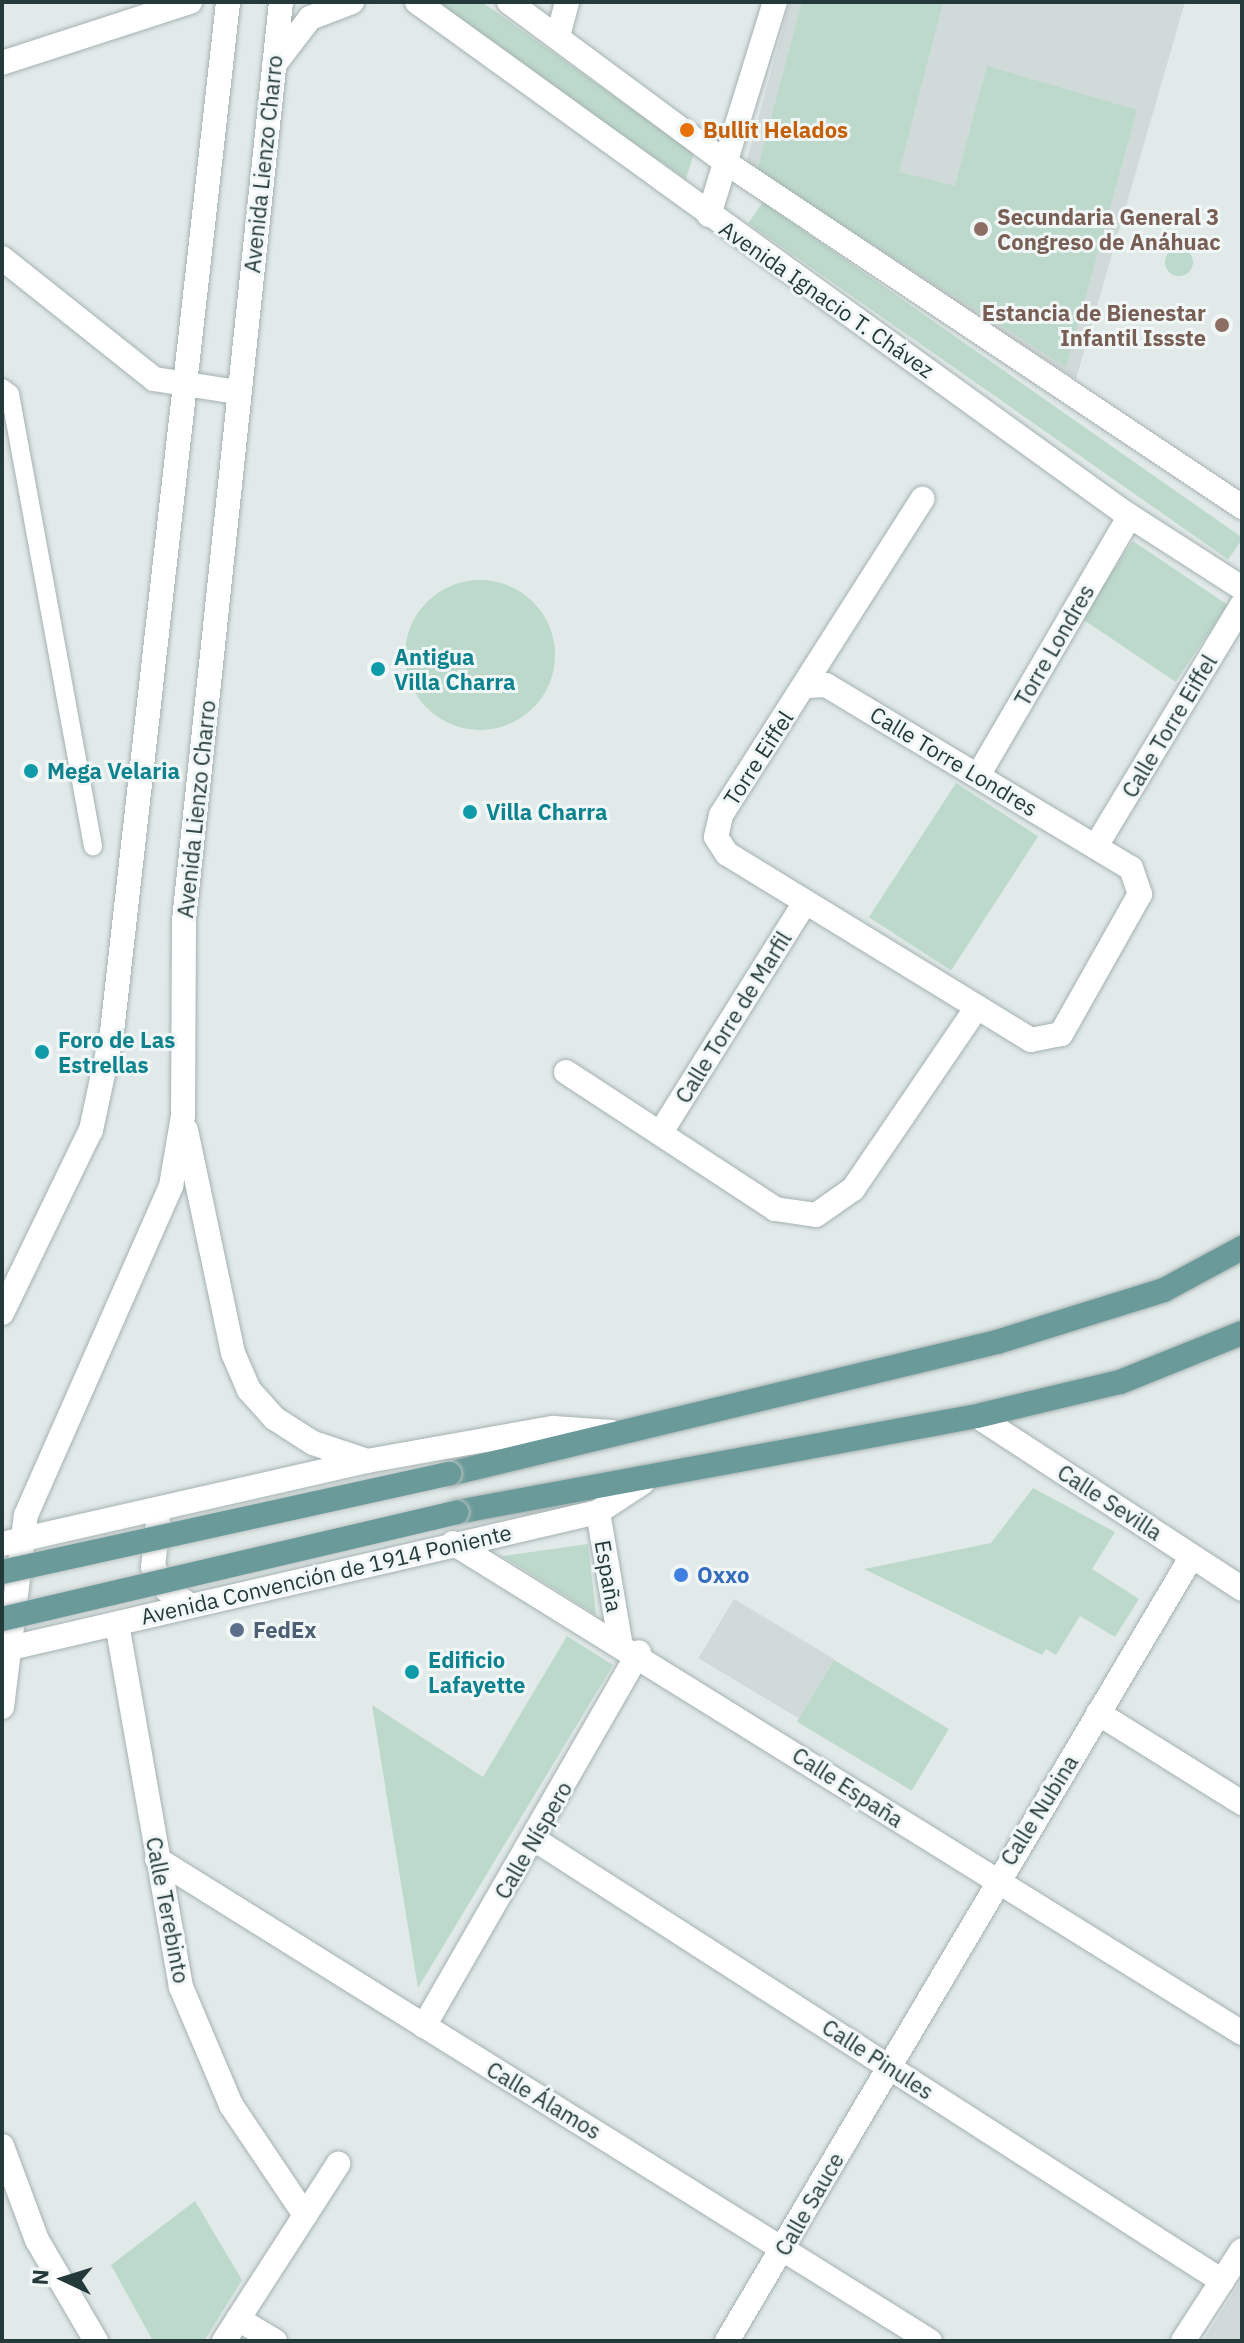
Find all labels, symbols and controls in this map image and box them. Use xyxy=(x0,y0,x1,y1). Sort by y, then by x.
street label: Avenida Lienzo Charro xyxy=(238,54,288,274)
place label: Bullit Helados xyxy=(703,117,848,143)
marker: Bullit Helados xyxy=(678,121,696,139)
place label: Secundaria General 3 Congreso de Anáhuac xyxy=(997,203,1221,254)
street label: Avenida Ignacio T. Chávez xyxy=(715,215,939,383)
marker: Secundaria General 3 Congreso de Anáhuac xyxy=(972,220,990,238)
place label: Estancia de Bienestar Infantil Issste xyxy=(982,299,1206,350)
marker: Estancia de Bienestar Infantil Issste xyxy=(1213,316,1231,334)
street label: Torre Londres xyxy=(1009,580,1099,710)
place label: Antigua Villa Charra xyxy=(394,643,515,694)
street label: Calle Torre Eiffel xyxy=(1116,650,1222,802)
marker: Antigua Villa Charra xyxy=(369,660,387,678)
street label: Avenida Lienzo Charro xyxy=(171,699,221,919)
street label: Calle Torre Londres xyxy=(866,701,1042,821)
street label: Torre Eiffel xyxy=(718,706,798,810)
place label: Mega Velaria xyxy=(47,758,180,784)
marker: Mega Velaria xyxy=(22,762,40,780)
place label: Villa Charra xyxy=(486,799,607,825)
marker: Villa Charra xyxy=(461,803,479,821)
street label: Calle Torre de Marfil xyxy=(669,926,797,1108)
place label: Foro de Las Estrellas xyxy=(58,1026,175,1078)
marker: Foro de Las Estrellas xyxy=(33,1043,51,1061)
street label: Calle Sevilla xyxy=(1053,1458,1167,1546)
street label: Avenida Convención de 1914 Poniente xyxy=(138,1518,514,1630)
street label: España xyxy=(590,1538,628,1614)
place label: Oxxo xyxy=(697,1562,749,1588)
marker: Oxxo xyxy=(672,1566,690,1584)
place label: FedEx xyxy=(253,1617,317,1643)
marker: FedEx xyxy=(228,1621,246,1639)
place label: Edificio Lafayette xyxy=(428,1646,525,1698)
marker: Edificio Lafayette xyxy=(403,1663,421,1681)
street label: Calle España xyxy=(788,1741,908,1833)
street label: Calle Nubina xyxy=(995,1750,1083,1870)
street label: Calle Níspero xyxy=(489,1776,577,1904)
street label: Calle Terebinto xyxy=(141,1835,195,1985)
street label: Calle Pinules xyxy=(817,2013,939,2105)
street label: Calle Álamos xyxy=(482,2056,606,2144)
street label: Calle Sauce xyxy=(769,2148,849,2260)
north arrow xyxy=(24,2239,104,2319)
text: N xyxy=(25,2268,55,2286)

